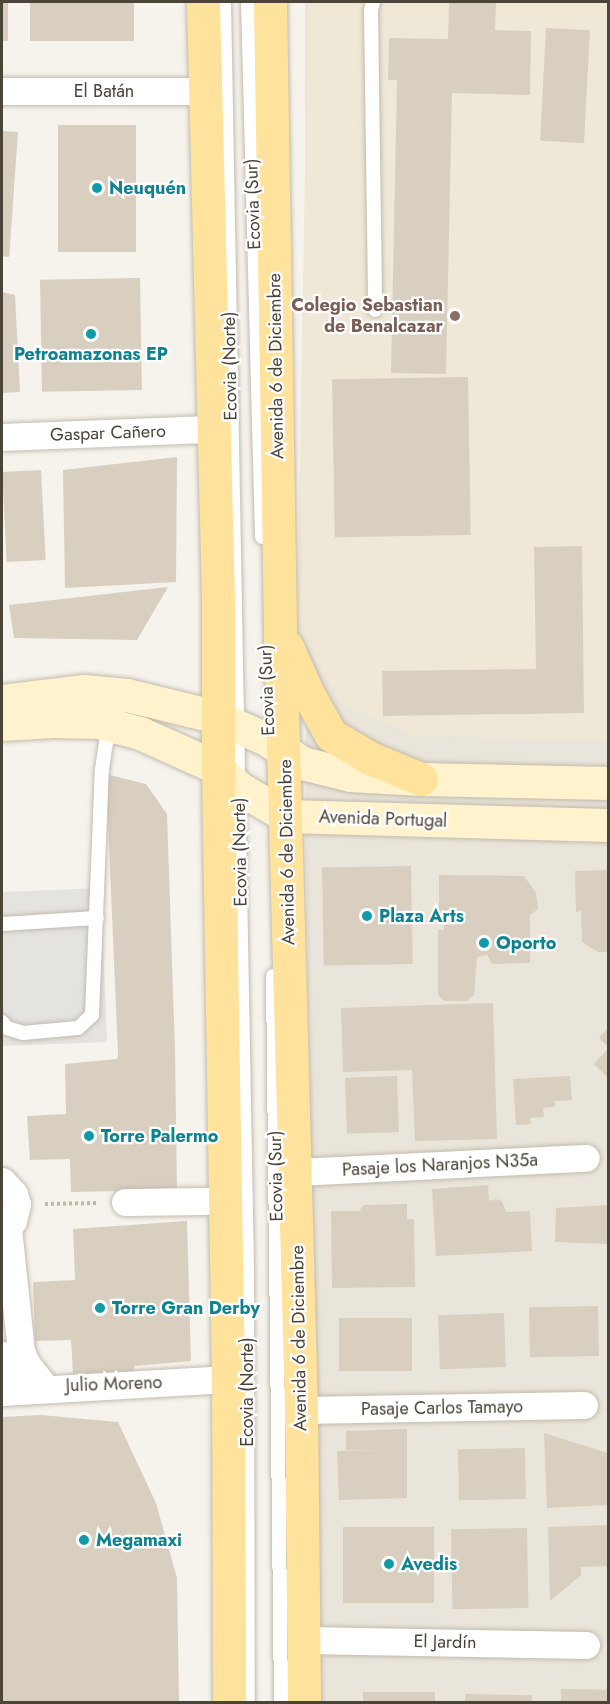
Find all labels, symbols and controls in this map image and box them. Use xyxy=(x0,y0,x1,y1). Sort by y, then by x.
street label: El Batán xyxy=(74,80,134,102)
street label: Ecovia (Sur) xyxy=(241,158,265,250)
place label: Neuquén xyxy=(109,177,186,199)
marker: Neuquén xyxy=(90,181,104,195)
street label: Avenida 6 de Diciembre xyxy=(264,273,288,459)
place label: Colegio Sebastian de Benalcazar xyxy=(291,295,443,338)
marker: Colegio Sebastian de Benalcazar xyxy=(448,309,462,323)
street label: Ecovia (Norte) xyxy=(218,311,242,421)
marker: Petroamazonas EP xyxy=(84,327,98,341)
place label: Petroamazonas EP xyxy=(14,343,168,365)
street label: Gaspar Cañero xyxy=(50,420,166,446)
street label: Ecovia (Sur) xyxy=(255,644,279,736)
street label: Avenida 6 de Diciembre xyxy=(275,759,299,945)
street label: Ecovia (Norte) xyxy=(228,797,252,907)
street label: Avenida Portugal xyxy=(318,806,448,832)
place label: Plaza Arts xyxy=(379,905,464,927)
marker: Plaza Arts xyxy=(360,909,374,923)
place label: Oporto xyxy=(496,932,556,954)
marker: Oporto xyxy=(477,936,491,950)
place label: Torre Palermo xyxy=(101,1125,218,1147)
marker: Torre Palermo xyxy=(82,1129,96,1143)
street label: Ecovia (Sur) xyxy=(264,1130,288,1222)
street label: Pasaje los Naranjos N35a xyxy=(341,1149,539,1181)
street label: Avenida 6 de Diciembre xyxy=(287,1245,311,1431)
place label: Torre Gran Derby xyxy=(112,1297,260,1319)
marker: Torre Gran Derby xyxy=(93,1301,107,1315)
street label: Ecovia (Norte) xyxy=(236,1337,258,1447)
street label: Julio Moreno xyxy=(65,1372,163,1396)
street label: Pasaje Carlos Tamayo xyxy=(361,1396,523,1420)
place label: Megamaxi xyxy=(96,1529,182,1551)
marker: Megamaxi xyxy=(77,1533,91,1547)
place label: Avedis xyxy=(401,1553,457,1575)
marker: Avedis xyxy=(382,1557,396,1571)
street label: El Jardín xyxy=(413,1631,477,1653)

